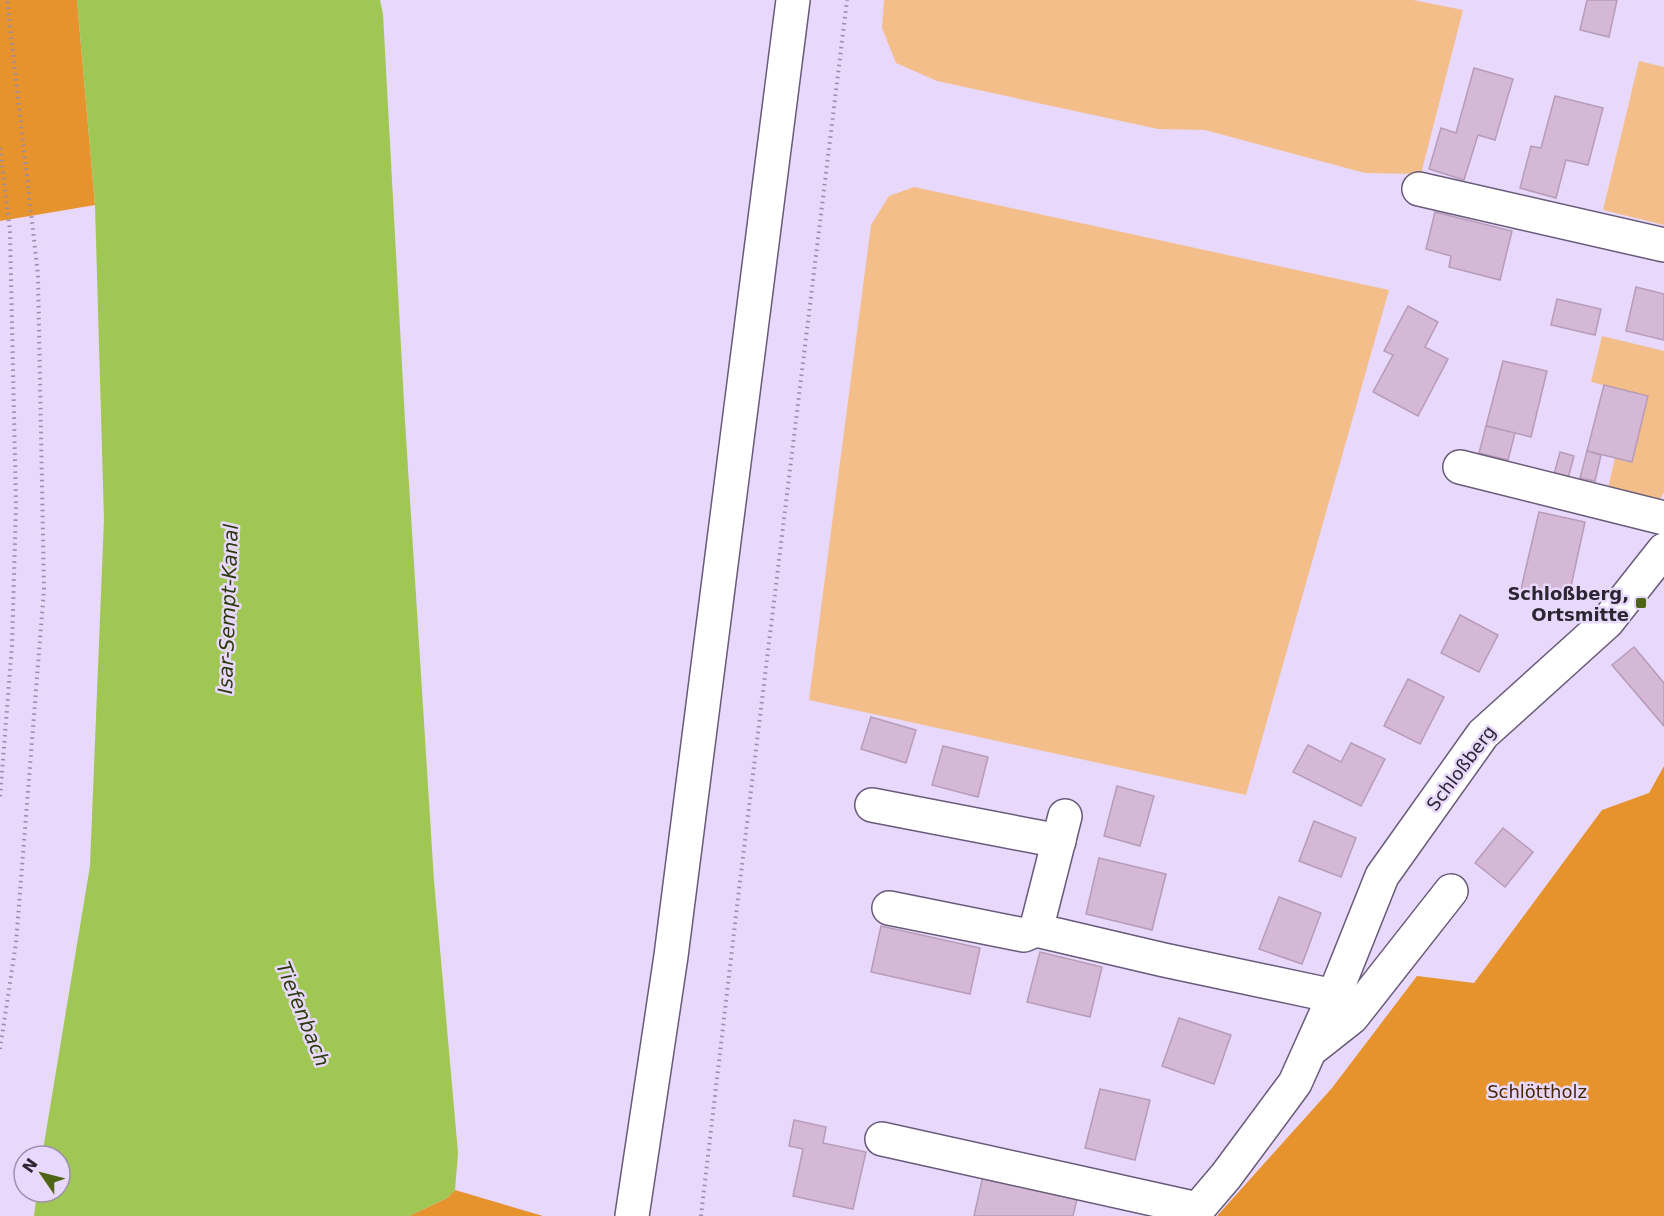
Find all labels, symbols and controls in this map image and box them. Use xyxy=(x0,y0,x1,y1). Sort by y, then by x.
water label: Isar-Sempt-Kanal xyxy=(213,523,243,695)
place label: Schloßberg, Ortsmitte xyxy=(1507,583,1629,625)
marker: Schloßberg, Ortsmitte xyxy=(1634,596,1648,610)
street label: Schloßberg xyxy=(1422,721,1500,815)
water label: Tiefenbach xyxy=(271,958,335,1070)
park label: Schlöttholz xyxy=(1487,1081,1587,1102)
north arrow xyxy=(12,1144,72,1204)
text: N xyxy=(19,1155,42,1177)

